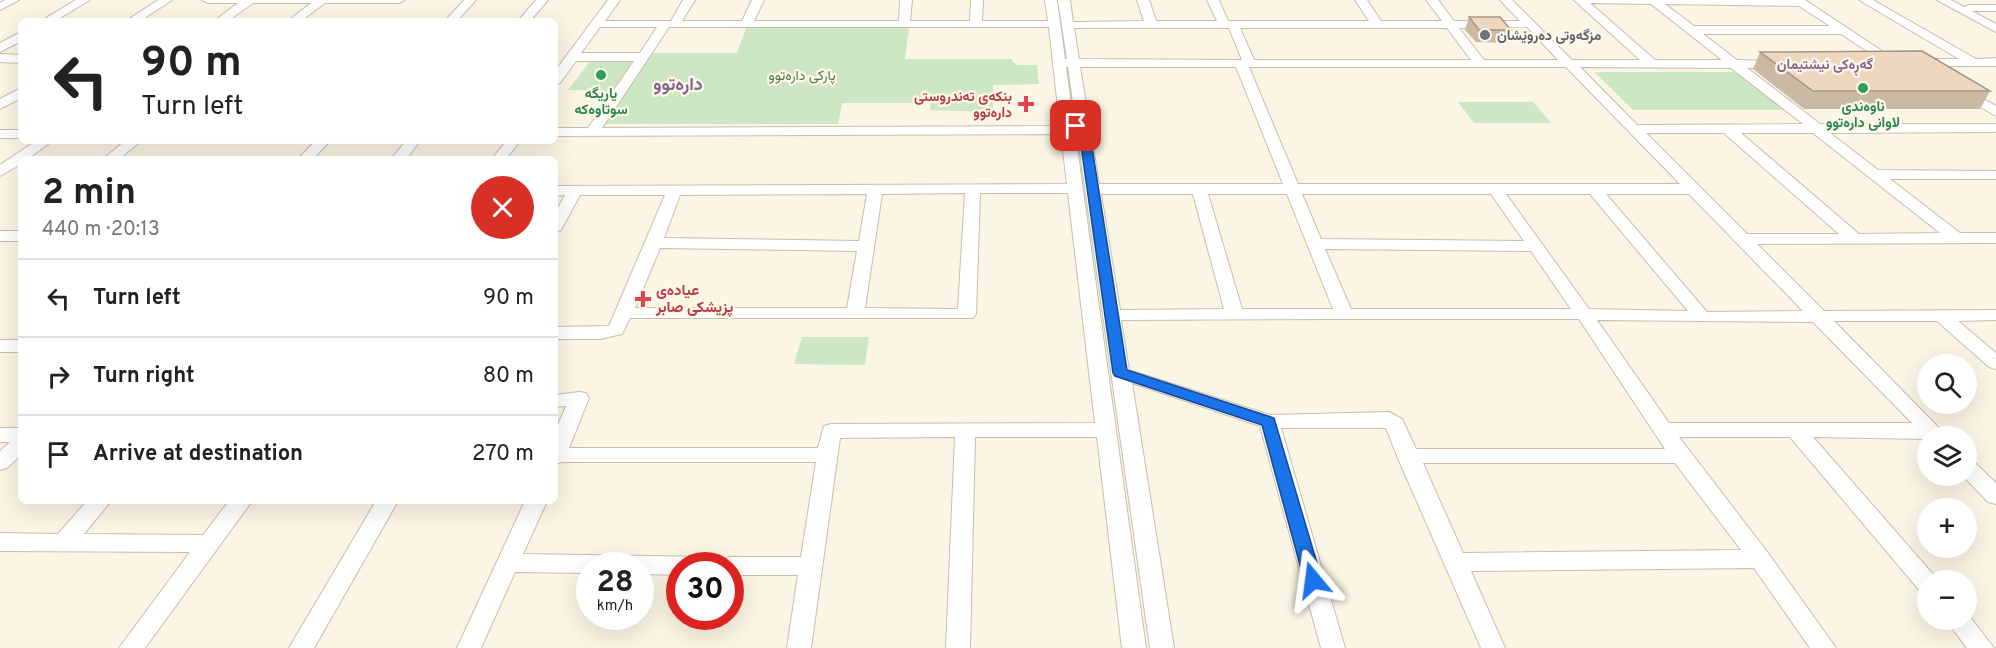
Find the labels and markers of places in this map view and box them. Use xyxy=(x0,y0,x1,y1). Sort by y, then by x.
marker: مزگەوتی دەروێشان xyxy=(1478,28,1492,42)
place label: مزگەوتی دەروێشان xyxy=(1497,28,1602,45)
marker: یاریگە سوتاوەکە xyxy=(594,68,608,82)
marker: ناوەندی لاوانی دارەتوو xyxy=(1856,81,1870,95)
place label: یاریگە سوتاوەکە xyxy=(574,86,628,119)
place label: بنکەی تەندروستی دارەتوو xyxy=(914,89,1012,122)
marker: بنکەی تەندروستی دارەتوو xyxy=(1017,95,1035,113)
place label: ناوەندی لاوانی دارەتوو xyxy=(1826,99,1900,132)
pin xyxy=(1050,100,1101,151)
place label: عیادەی پزیشکی صابر xyxy=(655,282,733,318)
marker: عیادەی پزیشکی صابر xyxy=(634,290,652,308)

